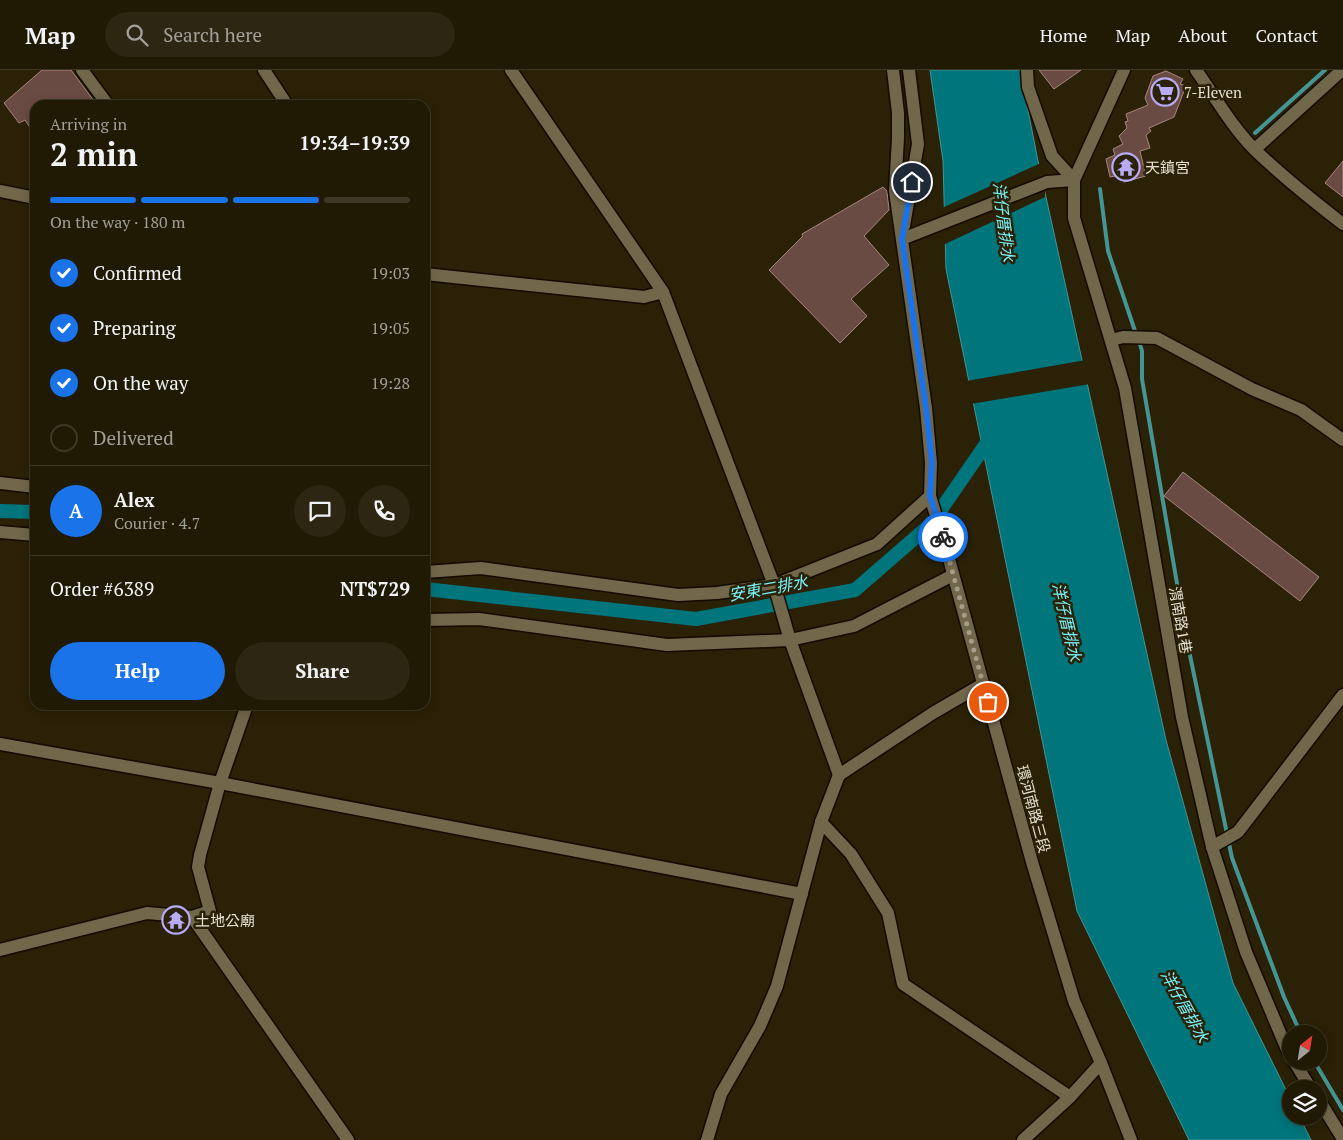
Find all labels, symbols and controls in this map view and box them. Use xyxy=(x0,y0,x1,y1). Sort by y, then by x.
search box xyxy=(105,12,455,57)
text: Map xyxy=(25,19,75,51)
icon: search xyxy=(123,21,151,49)
text: Search here xyxy=(163,22,262,47)
text: Home xyxy=(1040,23,1087,47)
text: Map xyxy=(1115,23,1150,47)
text: About xyxy=(1178,23,1227,47)
text: Contact xyxy=(1255,23,1318,47)
supermarket icon: 7-Eleven xyxy=(1150,77,1180,107)
place label: 7-Eleven xyxy=(1184,82,1242,102)
text: Arriving in xyxy=(50,113,127,135)
text: 19:34–19:39 xyxy=(299,130,410,155)
text: 2 min xyxy=(50,133,138,175)
temple icon: 天鎮宮 xyxy=(1111,152,1141,182)
place label: 天鎮宮 xyxy=(1145,157,1190,177)
pin xyxy=(891,161,933,203)
icon: home xyxy=(898,168,926,196)
water label: 洋仔厝排水 xyxy=(988,181,1020,264)
text: On the way · 180 m xyxy=(50,211,185,233)
icon: check xyxy=(50,259,78,287)
text: Confirmed xyxy=(93,260,182,285)
text: 19:03 xyxy=(371,262,410,284)
icon: check xyxy=(50,314,78,342)
text: Preparing xyxy=(93,315,176,340)
text: 19:05 xyxy=(371,317,410,339)
icon: check xyxy=(50,369,78,397)
text: On the way xyxy=(93,370,188,395)
text: 19:28 xyxy=(371,372,410,394)
text: Delivered xyxy=(93,425,174,450)
button: chat xyxy=(294,485,346,537)
button: phone xyxy=(358,485,410,537)
text: Alex xyxy=(114,487,155,512)
text: A xyxy=(69,498,83,523)
text: Courier · 4.7 xyxy=(114,512,200,534)
courier xyxy=(918,512,968,562)
icon: bike xyxy=(929,523,957,551)
water label: 安東二排水 xyxy=(727,570,810,606)
text: Order #6389 xyxy=(50,576,154,601)
text: NT$729 xyxy=(340,576,410,601)
water label: 洋仔厝排水 xyxy=(1047,581,1087,664)
street label: 渭南路1巷 xyxy=(1165,585,1197,655)
button: Help xyxy=(50,642,225,700)
button: Share xyxy=(235,642,410,700)
pin xyxy=(967,681,1009,723)
icon: bag xyxy=(974,688,1002,716)
street label: 環河南路三段 xyxy=(1013,763,1055,855)
temple icon: 土地公廟 xyxy=(161,905,191,935)
place label: 土地公廟 xyxy=(195,910,255,930)
water label: 洋仔厝排水 xyxy=(1156,966,1214,1047)
north arrow xyxy=(1282,1025,1328,1070)
map controls xyxy=(1282,1025,1327,1125)
button: layers xyxy=(1282,1080,1327,1125)

